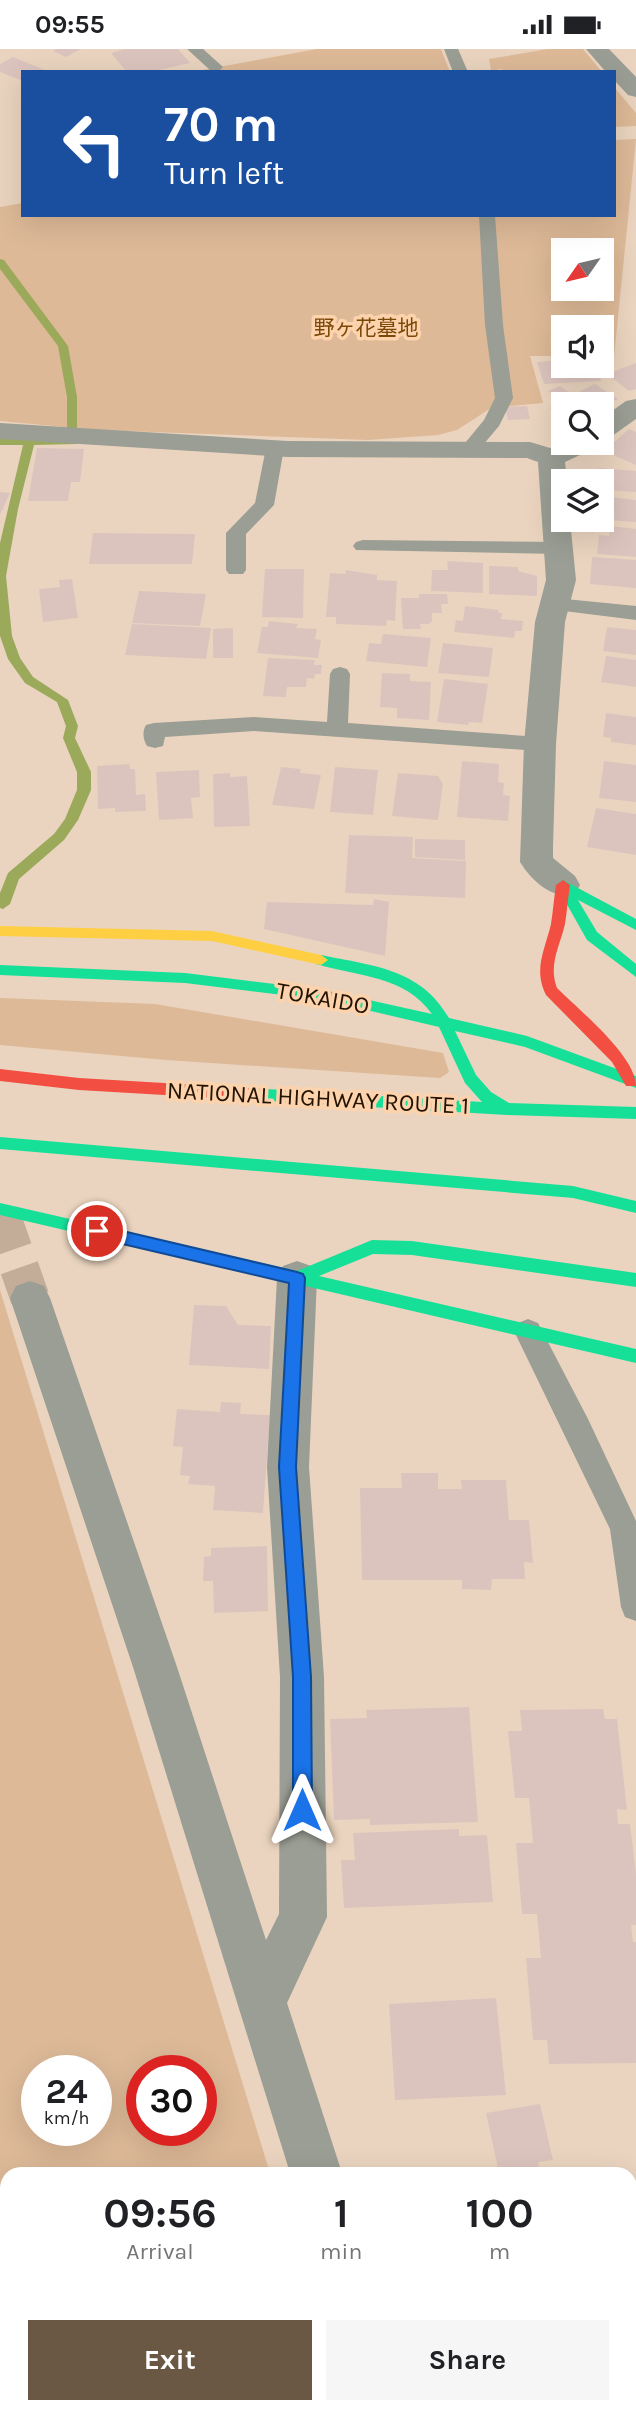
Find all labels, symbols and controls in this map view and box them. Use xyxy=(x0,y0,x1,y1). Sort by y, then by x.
text: 09:55 xyxy=(35,9,105,40)
text: 70 m xyxy=(164,96,278,153)
icon: left xyxy=(49,98,140,189)
text: Turn left xyxy=(164,155,284,192)
north arrow xyxy=(551,238,614,301)
map controls xyxy=(551,238,614,532)
button: sound xyxy=(551,315,614,378)
park label: 野ヶ花墓地 xyxy=(314,316,419,340)
button: search xyxy=(551,392,614,455)
button: layers xyxy=(551,469,614,532)
street label: TOKAIDO xyxy=(274,976,372,1020)
street label: NATIONAL HIGHWAY ROUTE 1 xyxy=(166,1076,470,1120)
pin xyxy=(67,1201,127,1261)
icon: arrive xyxy=(78,1212,116,1250)
position arrow xyxy=(265,1773,339,1847)
speed limit sign: 30 xyxy=(126,2055,217,2146)
text: 24 xyxy=(46,2071,88,2112)
text: km/h xyxy=(44,2107,89,2129)
text: 09:56 xyxy=(103,2188,217,2238)
text: 1 xyxy=(334,2188,349,2238)
text: 100 xyxy=(466,2188,534,2238)
text: Arrival xyxy=(126,2238,194,2265)
text: min xyxy=(320,2238,362,2265)
text: m xyxy=(489,2238,510,2265)
button: Exit xyxy=(28,2320,312,2400)
button: Share xyxy=(326,2320,609,2400)

